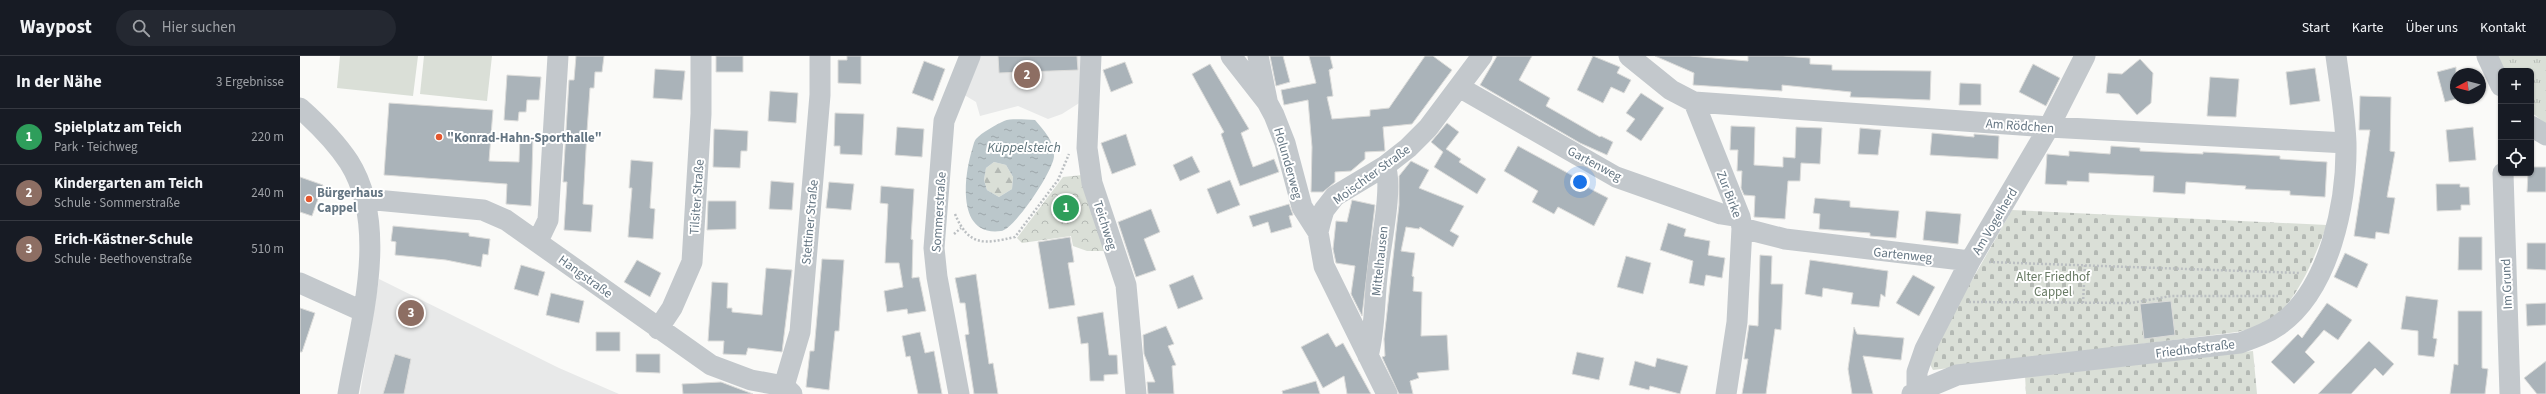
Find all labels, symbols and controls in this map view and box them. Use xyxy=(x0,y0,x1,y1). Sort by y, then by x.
search box xyxy=(116,10,396,46)
text: Waypost xyxy=(20,14,92,41)
icon: search xyxy=(130,17,152,39)
text: Hier suchen xyxy=(162,17,236,38)
text: Start xyxy=(2302,18,2330,38)
text: Karte xyxy=(2352,18,2383,38)
text: Über uns xyxy=(2405,18,2458,38)
text: Kontakt xyxy=(2480,18,2526,38)
pin: 2 xyxy=(1014,60,1040,90)
north arrow xyxy=(2450,68,2486,104)
map controls xyxy=(2498,68,2534,176)
button: + xyxy=(2498,68,2534,104)
text: In der Nähe xyxy=(16,70,102,94)
text: 3 Ergebnisse xyxy=(216,73,284,91)
button: − xyxy=(2498,104,2534,140)
street label: Am Rödchen xyxy=(1985,115,2055,137)
text: Spielplatz am Teich xyxy=(54,117,182,138)
street label: Holunderweg xyxy=(1269,125,1307,202)
text: 1 xyxy=(26,128,32,146)
text: 220 m xyxy=(251,128,284,146)
place label: "Konrad-Hahn-Sporthalle" xyxy=(447,129,602,147)
marker: "Konrad-Hahn-Sporthalle" xyxy=(434,132,444,142)
text: Park · Teichweg xyxy=(54,138,138,156)
water label: Küppelsteich xyxy=(987,138,1061,158)
button: locate xyxy=(2498,140,2534,176)
street label: Moischter Straße xyxy=(1329,141,1414,209)
street label: Gartenweg xyxy=(1564,142,1625,186)
street label: Tilsiter Straße xyxy=(685,159,709,235)
street label: Zur Birke xyxy=(1712,168,1746,220)
street label: Sommerstraße xyxy=(927,171,951,253)
your location xyxy=(1570,172,1590,192)
text: Kindergarten am Teich xyxy=(54,173,203,194)
street label: Stettiner Straße xyxy=(797,179,823,265)
text: 2 xyxy=(26,184,32,202)
text: 240 m xyxy=(251,184,284,202)
place label: Bürgerhaus Cappel xyxy=(317,184,384,217)
street label: Am Vogelherd xyxy=(1968,185,2022,258)
pin: 1 xyxy=(1053,193,1079,223)
text: Schule · Sommerstraße xyxy=(54,194,180,212)
marker: Bürgerhaus Cappel xyxy=(304,194,314,204)
street label: Teichweg xyxy=(1089,198,1122,253)
street label: Mittelhausen xyxy=(1367,225,1393,297)
text: Erich-Kästner-Schule xyxy=(54,229,193,250)
text: 3 xyxy=(26,240,32,258)
text: 510 m xyxy=(251,240,284,258)
street label: Gartenweg xyxy=(1873,243,1934,267)
text: Schule · Beethovenstraße xyxy=(54,250,192,268)
street label: Hangstraße xyxy=(555,251,616,303)
street label: Im Grund xyxy=(2497,258,2517,310)
park label: Alter Friedhof Cappel xyxy=(2016,268,2091,301)
pin: 3 xyxy=(398,298,424,328)
street label: Friedhofstraße xyxy=(2154,335,2236,363)

